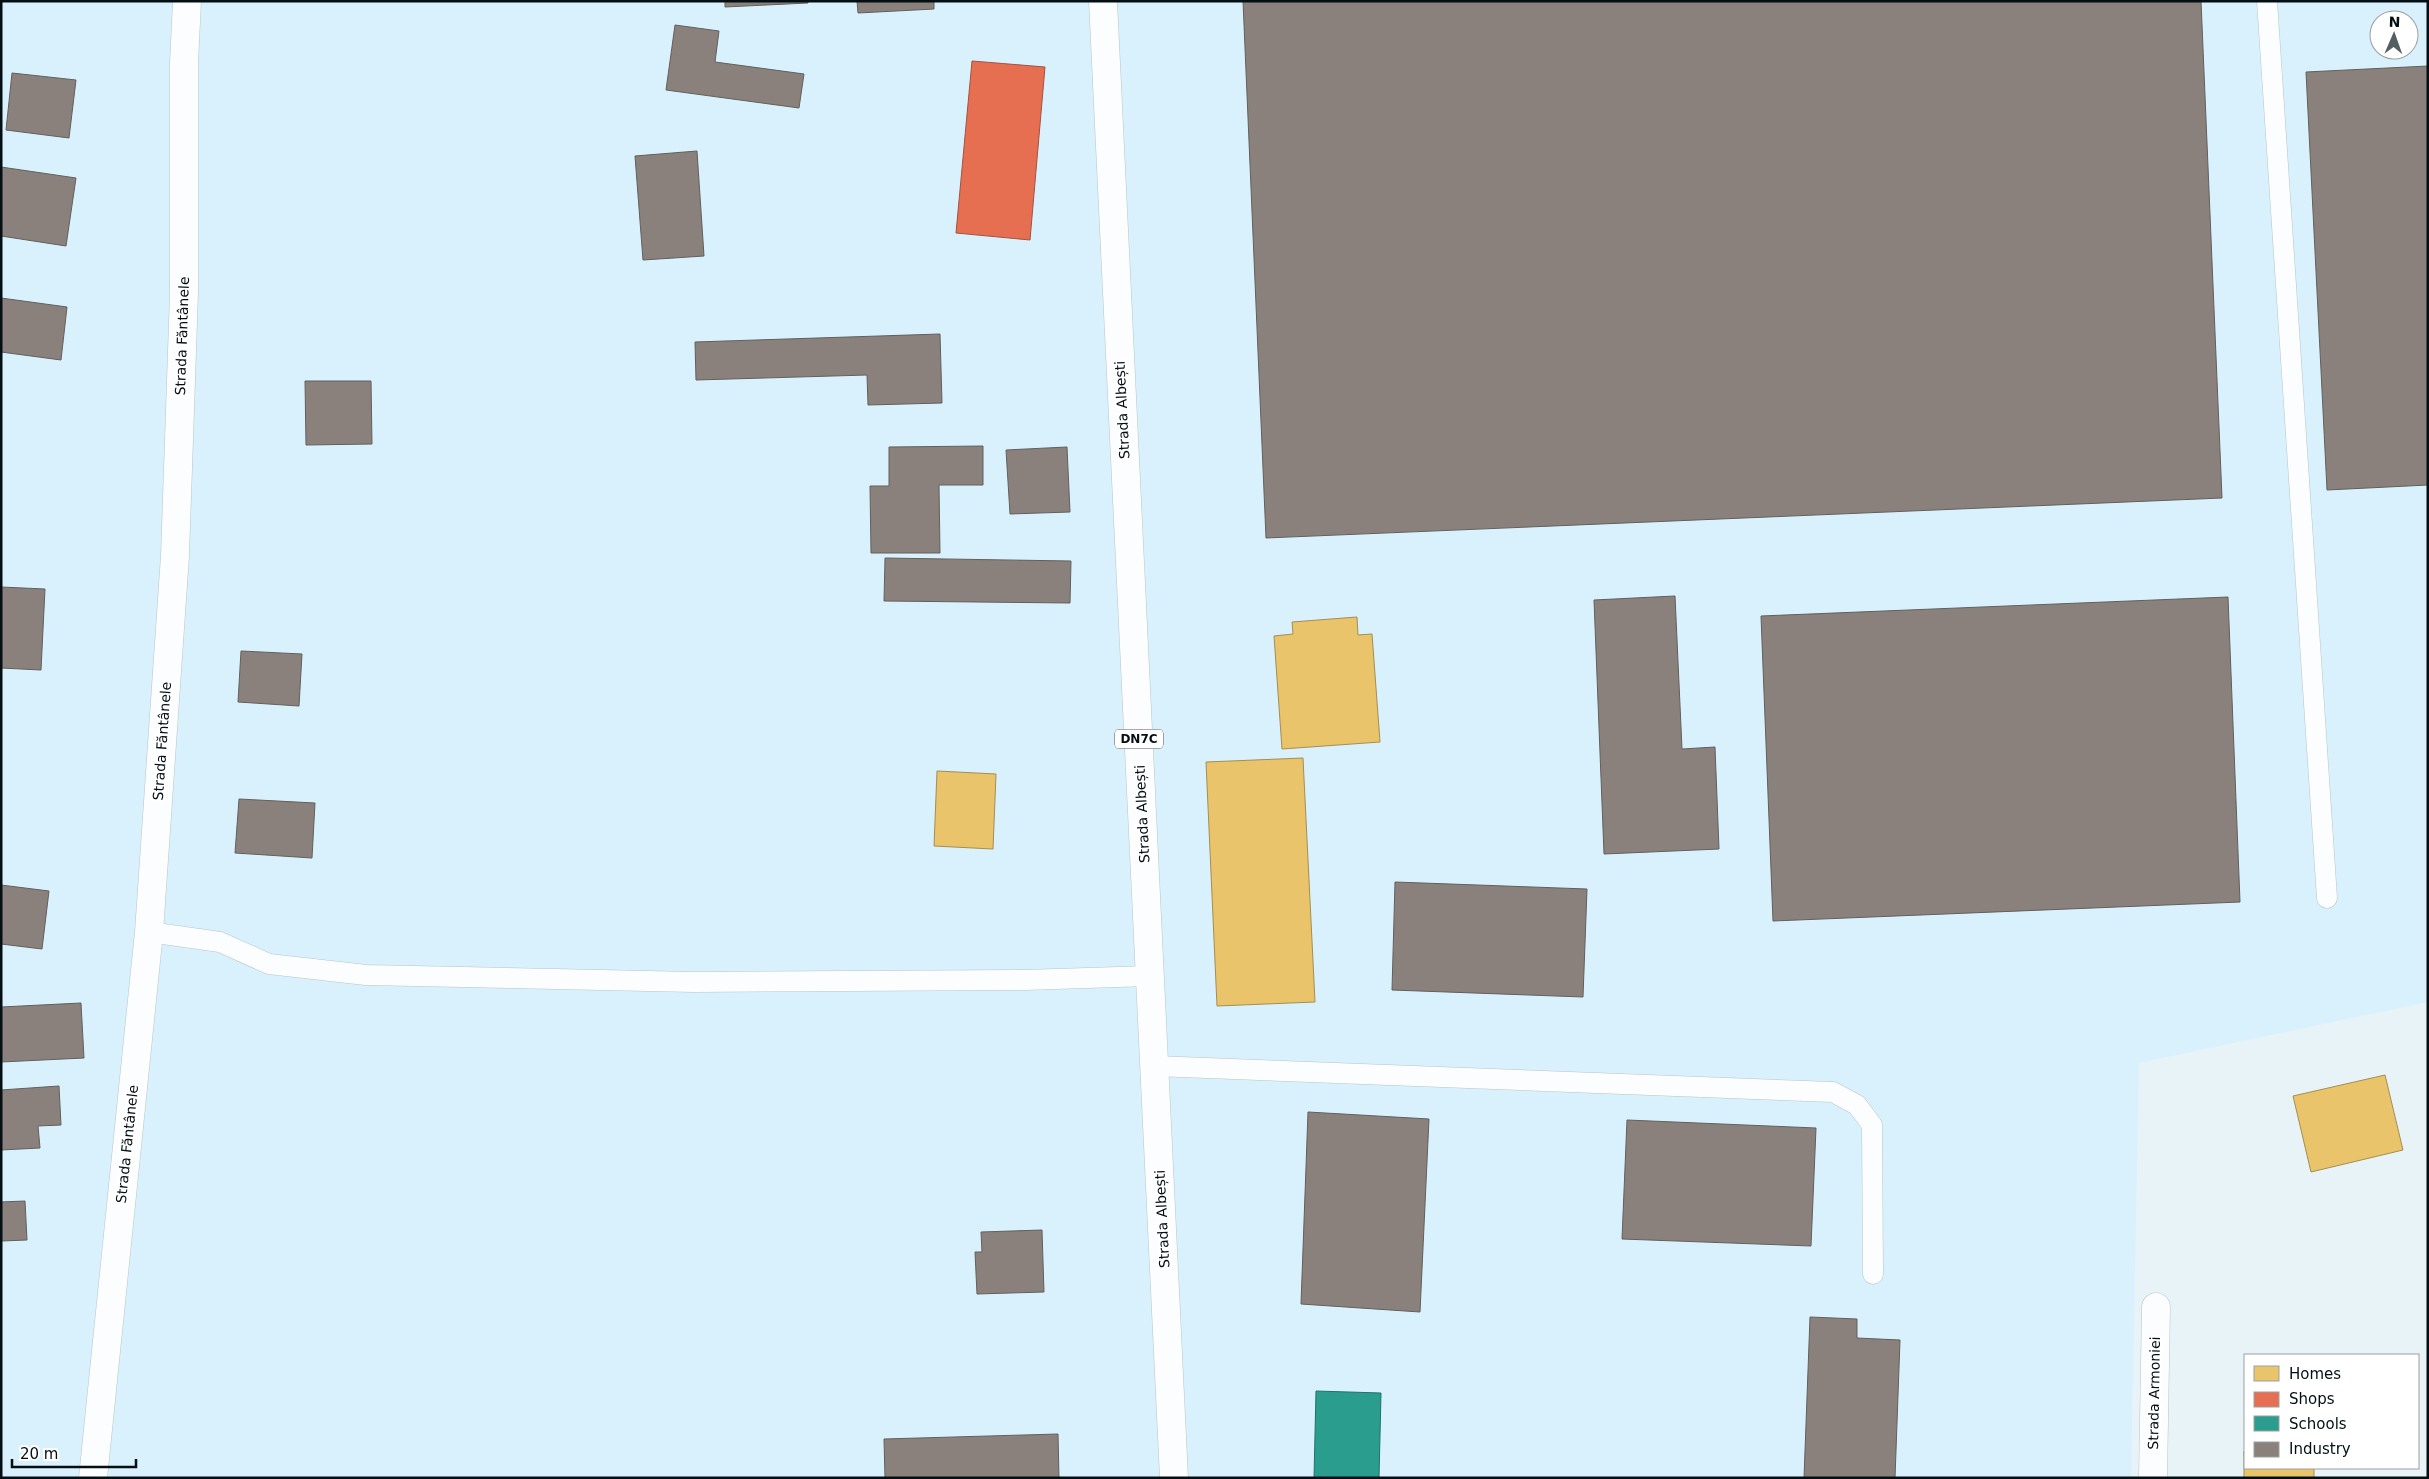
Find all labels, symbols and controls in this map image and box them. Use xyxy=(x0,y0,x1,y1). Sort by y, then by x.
north arrow xyxy=(2369,10,2419,60)
text: N xyxy=(2388,14,2401,30)
street label: Strada Făntânele xyxy=(172,276,192,396)
street label: Strada Albești xyxy=(1111,360,1134,459)
street label: Strada Făntânele xyxy=(150,681,174,801)
road number: DN7C xyxy=(1115,730,1163,749)
street label: Strada Albești xyxy=(1131,764,1154,863)
street label: Strada Făntânele xyxy=(113,1084,141,1204)
street label: Strada Albești xyxy=(1151,1169,1174,1268)
street label: Strada Armoniei xyxy=(2145,1336,2163,1450)
legend xyxy=(2244,1354,2419,1469)
text: Homes xyxy=(2289,1365,2341,1383)
text: Shops xyxy=(2289,1390,2335,1408)
text: Schools xyxy=(2289,1415,2347,1433)
scale bar xyxy=(12,1436,136,1468)
text: Industry xyxy=(2289,1440,2351,1458)
text: 20 m xyxy=(20,1445,58,1463)

